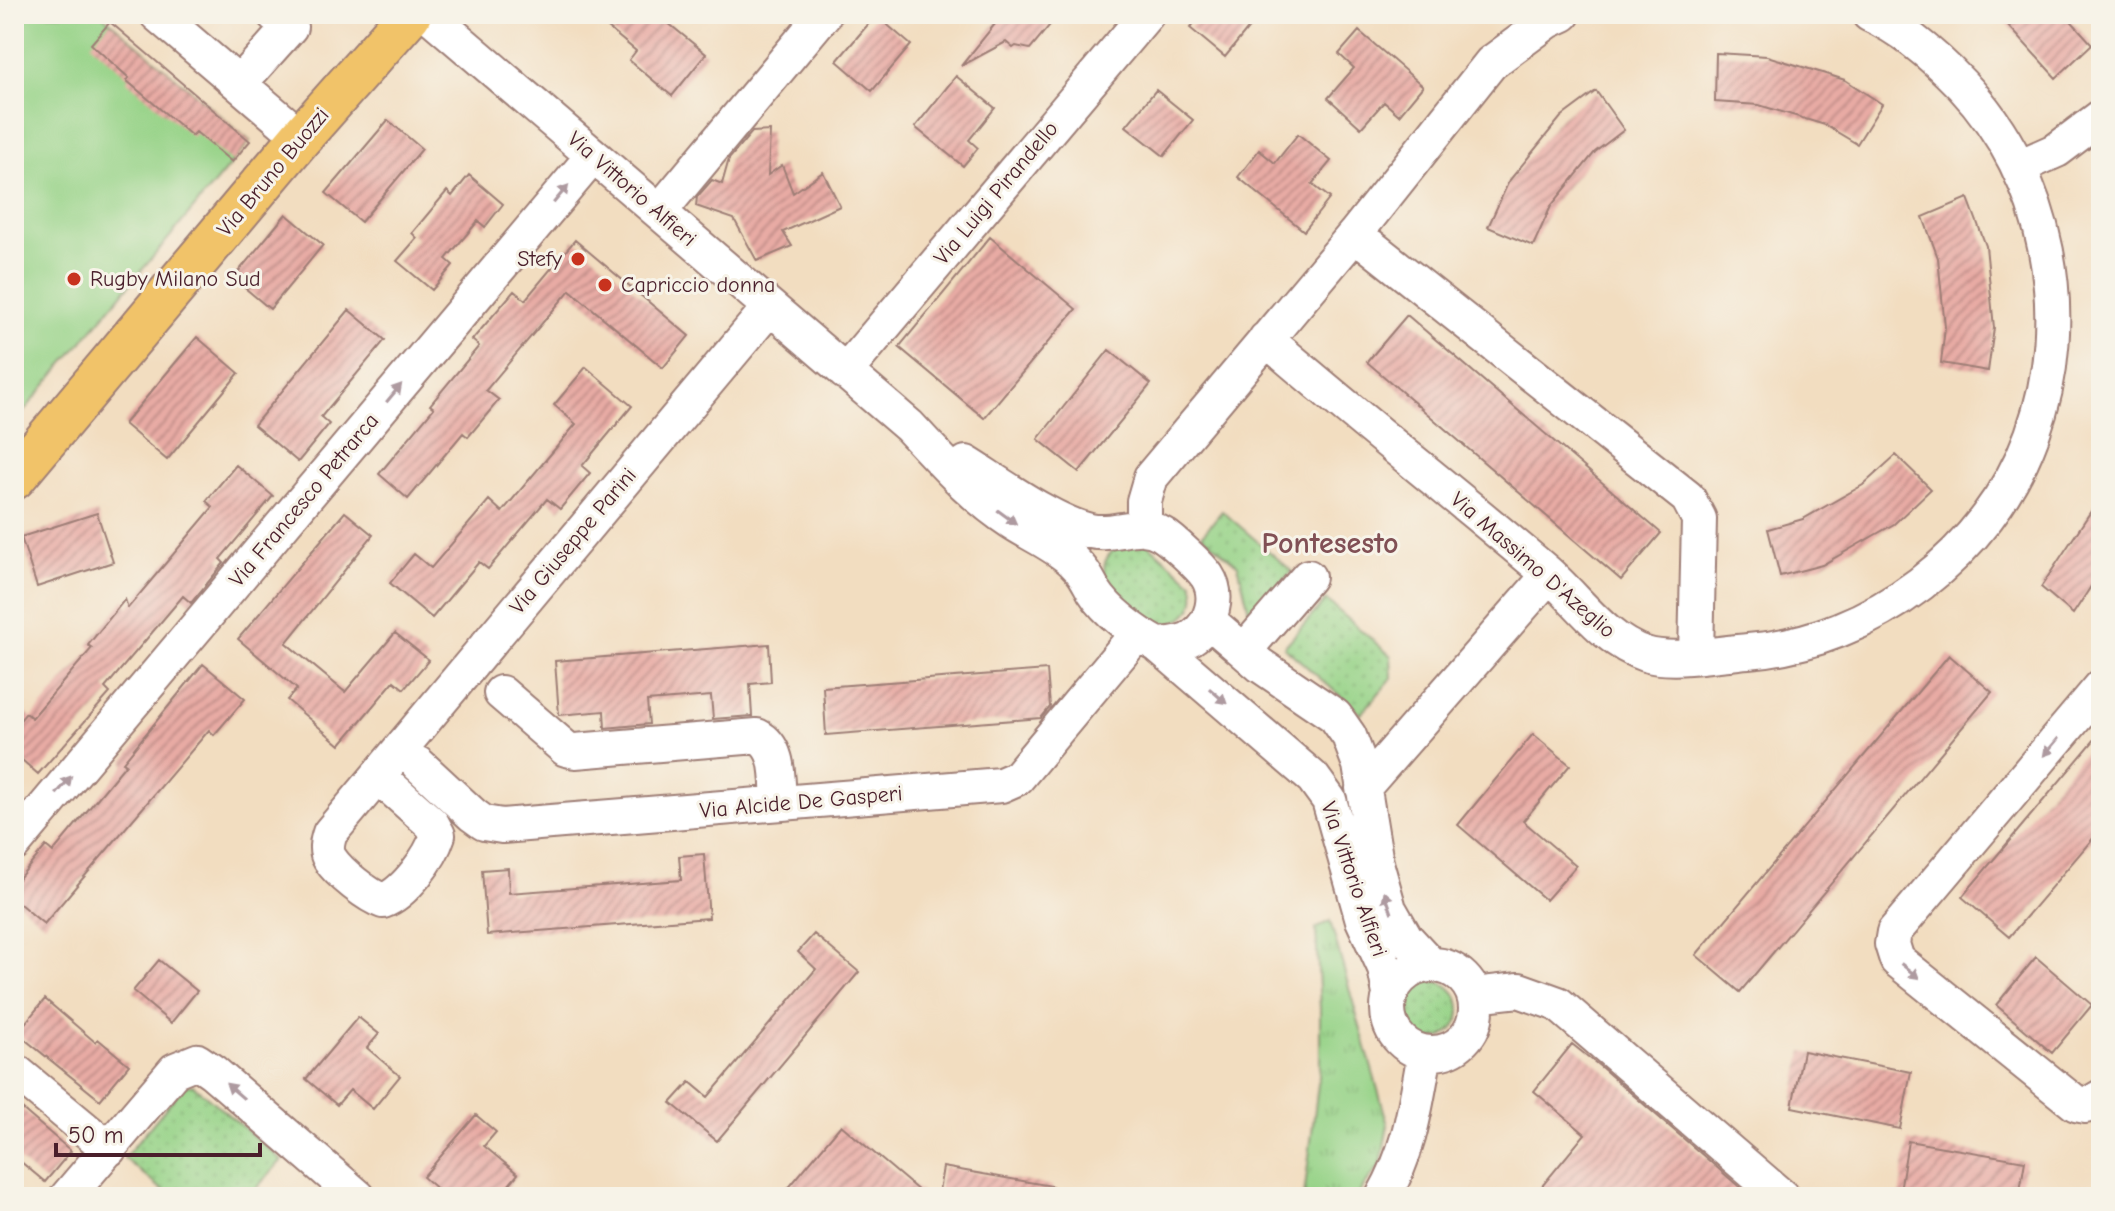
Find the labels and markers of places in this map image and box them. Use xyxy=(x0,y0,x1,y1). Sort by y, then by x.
place label: Stefy xyxy=(517,246,562,272)
marker: Stefy xyxy=(569,250,587,268)
place label: Rugby Milano Sud xyxy=(90,266,261,292)
marker: Rugby Milano Sud xyxy=(65,270,83,288)
place label: Capriccio donna xyxy=(621,272,775,298)
marker: Capriccio donna xyxy=(596,276,614,294)

